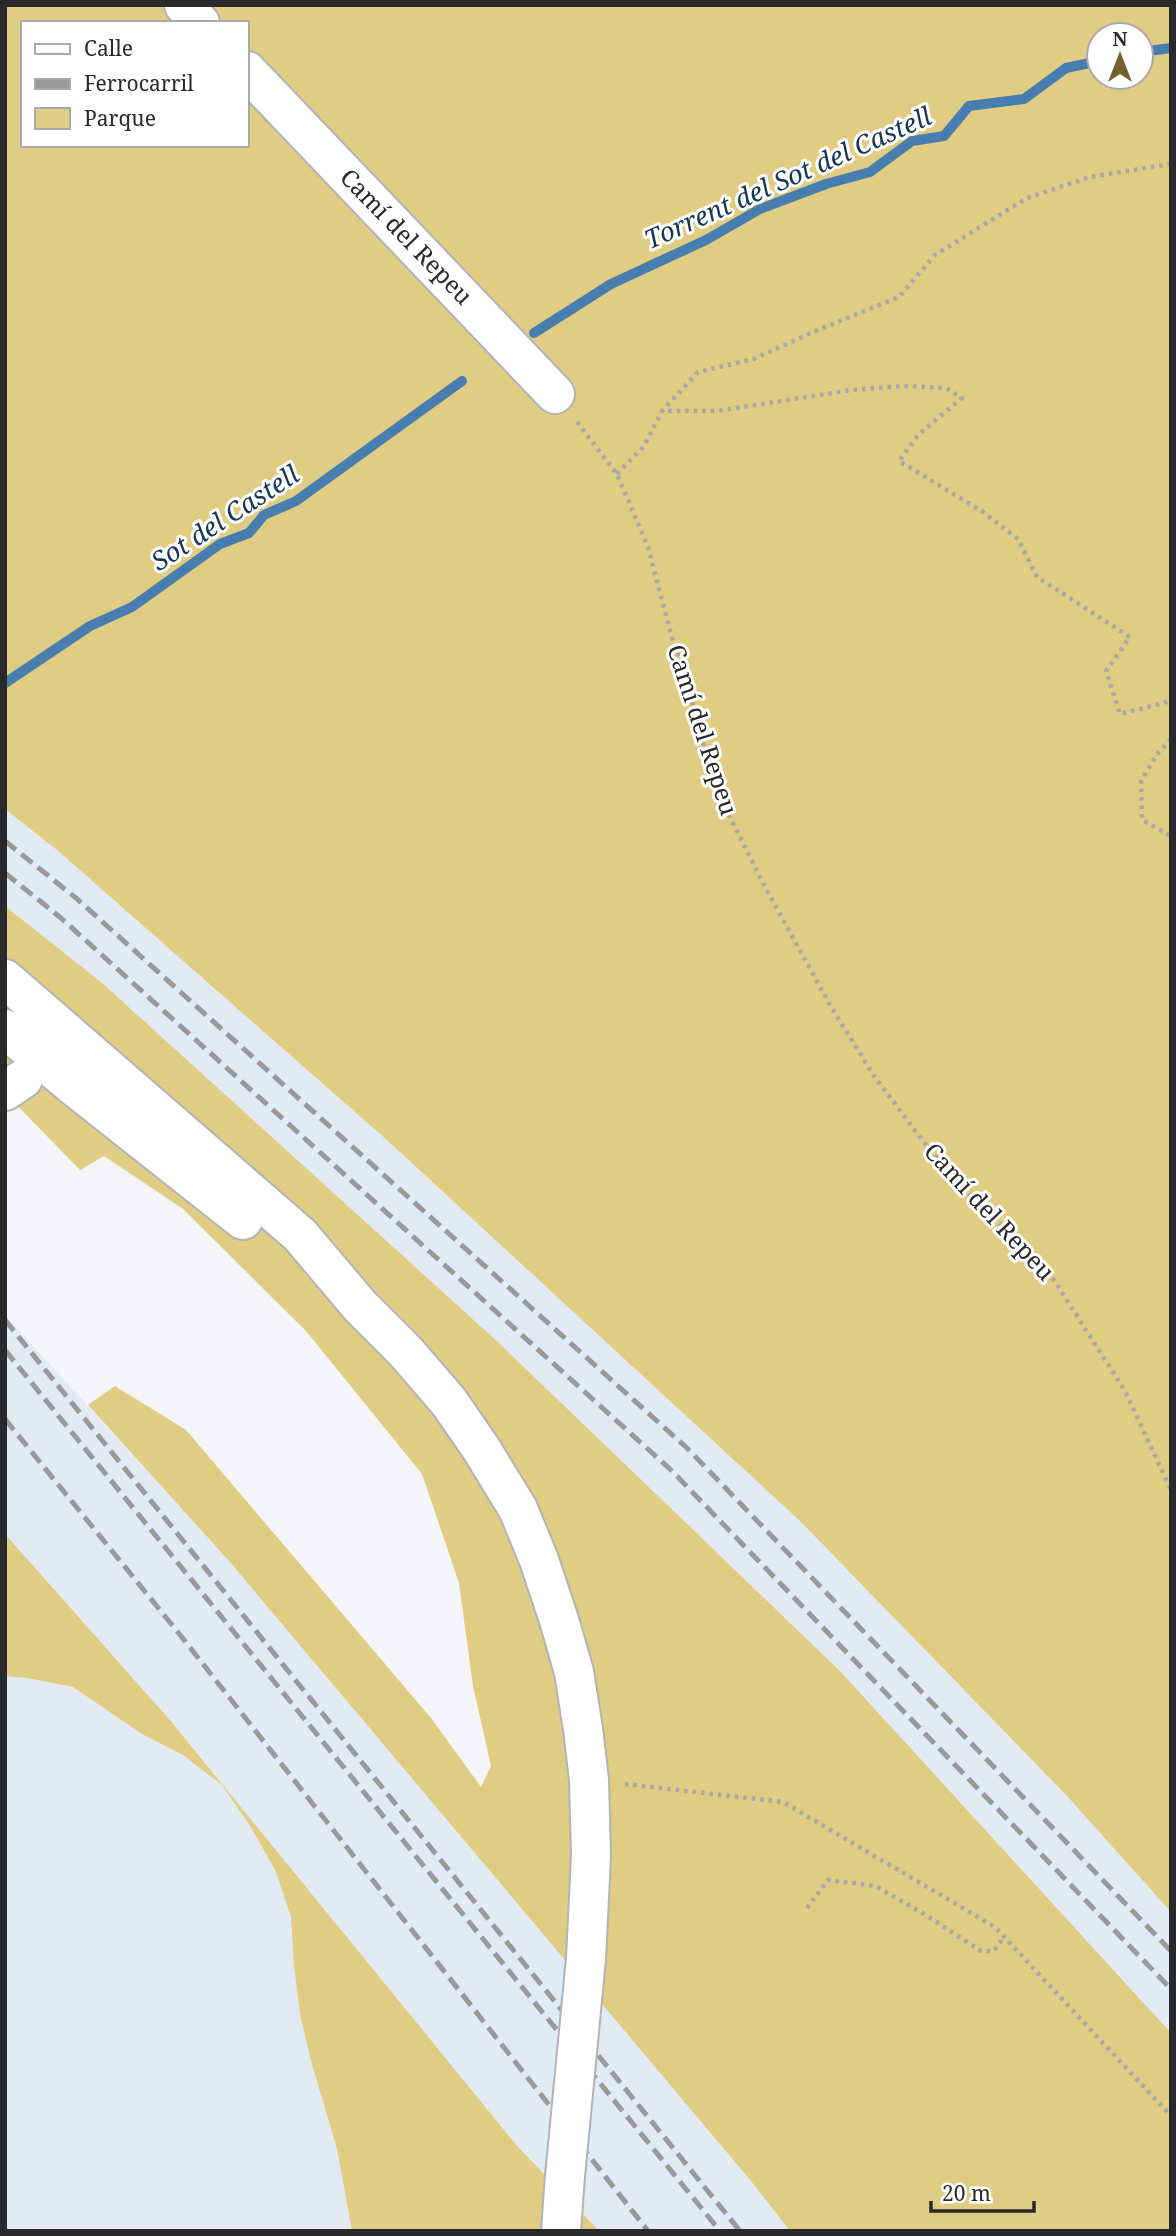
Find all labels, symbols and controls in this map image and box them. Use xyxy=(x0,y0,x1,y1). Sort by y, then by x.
legend xyxy=(21,21,248,147)
north arrow xyxy=(1085,21,1155,91)
text: N xyxy=(1113,26,1128,52)
text: Calle xyxy=(84,34,133,62)
text: Ferrocarril xyxy=(84,69,194,97)
water label: Torrent del Sot del Castell xyxy=(638,97,937,257)
text: Parque xyxy=(84,104,156,132)
street label: Camí del Repeu xyxy=(334,161,481,311)
water label: Sot del Castell xyxy=(144,456,305,578)
street label: Camí del Repeu xyxy=(660,640,747,819)
street label: Camí del Repeu xyxy=(917,1135,1063,1287)
scale bar xyxy=(931,2170,1034,2214)
text: 20 m xyxy=(942,2179,991,2207)

